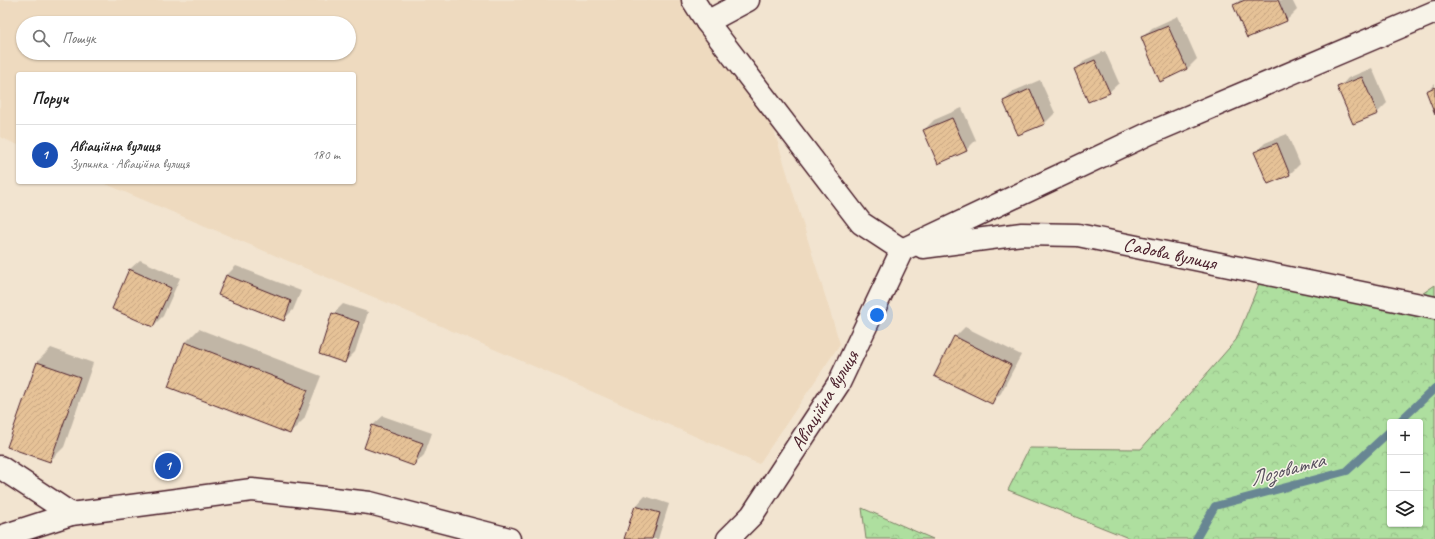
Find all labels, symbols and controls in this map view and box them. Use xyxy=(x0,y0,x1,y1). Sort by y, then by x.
search box xyxy=(16,16,356,60)
icon: search xyxy=(30,27,52,49)
text: Пошук xyxy=(62,29,95,48)
text: Поруч xyxy=(32,88,68,109)
text: Авіаційна вулиця xyxy=(70,137,160,156)
text: 1 xyxy=(42,147,48,163)
text: 180 m xyxy=(312,147,340,163)
text: Зупинка · Авіаційна вулиця xyxy=(70,156,189,172)
street label: Садова вулиця xyxy=(1121,231,1221,276)
your location xyxy=(867,305,887,325)
street label: Авіаційна вулиця xyxy=(785,345,865,455)
map controls xyxy=(1387,419,1423,527)
button: + xyxy=(1387,419,1423,455)
water label: Лозоватка xyxy=(1247,446,1329,492)
pin: 1 xyxy=(155,451,181,481)
button: − xyxy=(1387,455,1423,491)
button: layers xyxy=(1387,491,1423,527)

